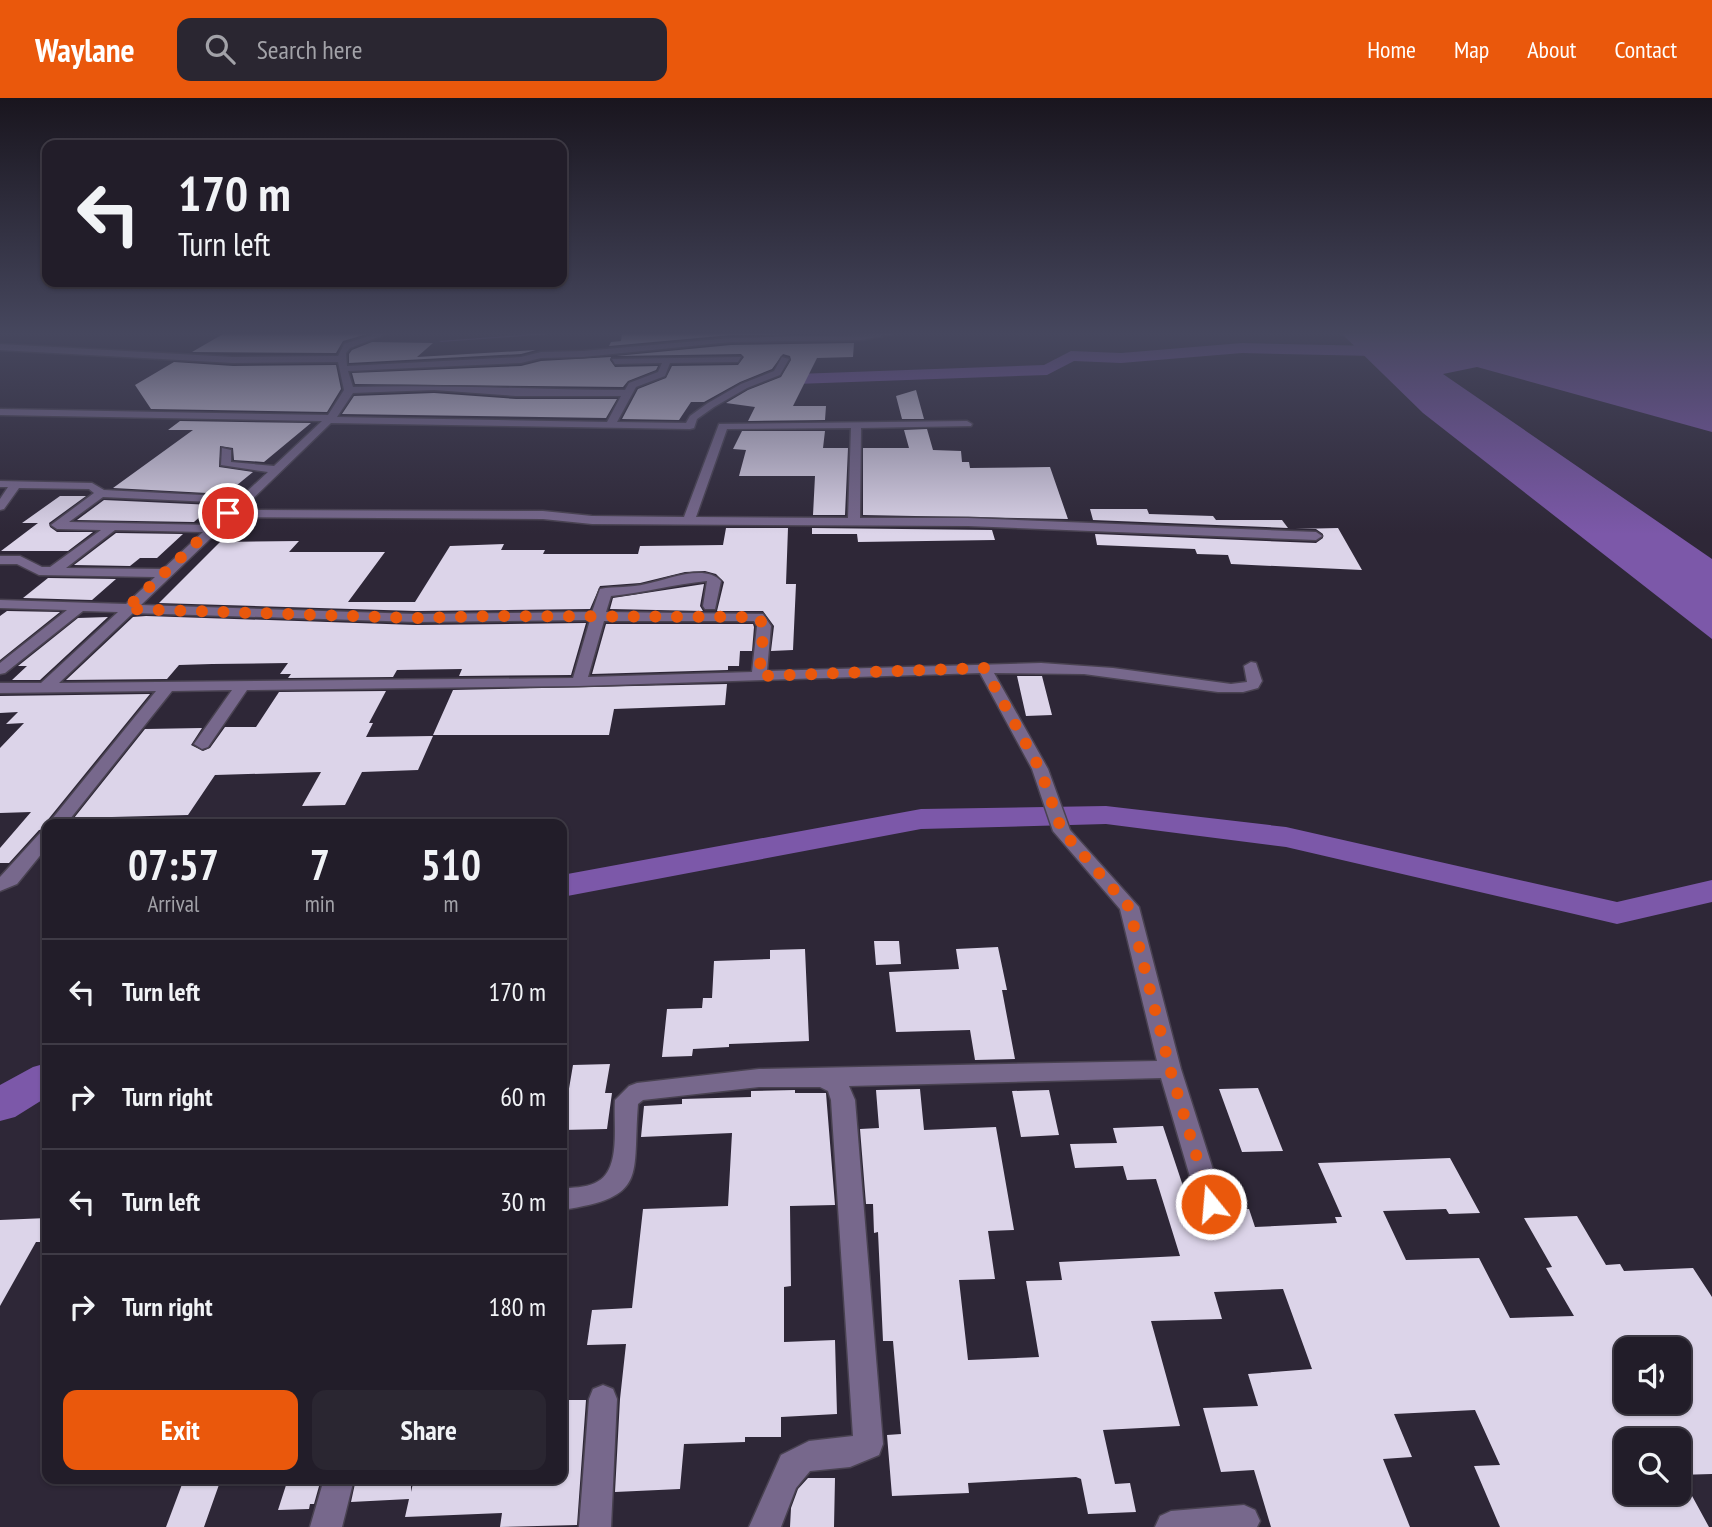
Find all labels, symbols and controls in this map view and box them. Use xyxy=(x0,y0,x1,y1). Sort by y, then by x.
search box xyxy=(177,18,667,81)
text: Waylane xyxy=(35,28,135,71)
icon: search xyxy=(201,30,239,68)
text: Search here xyxy=(257,33,362,66)
text: Home xyxy=(1367,34,1416,65)
text: Map xyxy=(1454,34,1489,65)
text: About xyxy=(1527,34,1576,65)
text: Contact xyxy=(1614,34,1677,65)
text: 170 m xyxy=(178,161,291,225)
icon: left xyxy=(63,168,154,259)
text: Turn left xyxy=(178,223,270,265)
pin xyxy=(198,483,258,543)
icon: arrive xyxy=(209,494,247,532)
text: 07:57 xyxy=(128,837,219,892)
text: 7 xyxy=(310,837,330,892)
text: 510 xyxy=(421,837,481,892)
text: Arrival xyxy=(147,889,199,918)
text: min xyxy=(305,889,335,918)
text: m xyxy=(443,889,458,918)
icon: left xyxy=(63,973,101,1011)
text: Turn left xyxy=(122,975,200,1008)
text: 170 m xyxy=(488,975,546,1008)
icon: right xyxy=(63,1078,101,1116)
text: Turn right xyxy=(122,1080,213,1113)
text: 60 m xyxy=(500,1080,546,1113)
position arrow xyxy=(1174,1167,1248,1241)
icon: left xyxy=(63,1183,101,1221)
text: Turn left xyxy=(122,1185,200,1218)
text: 30 m xyxy=(500,1185,546,1218)
icon: right xyxy=(63,1288,101,1326)
text: Turn right xyxy=(122,1290,213,1323)
text: 180 m xyxy=(488,1290,546,1323)
map controls xyxy=(1614,1337,1691,1505)
button: sound xyxy=(1614,1337,1691,1414)
button: Exit xyxy=(63,1390,298,1470)
button: Share xyxy=(312,1390,546,1470)
button: search xyxy=(1614,1428,1691,1505)

